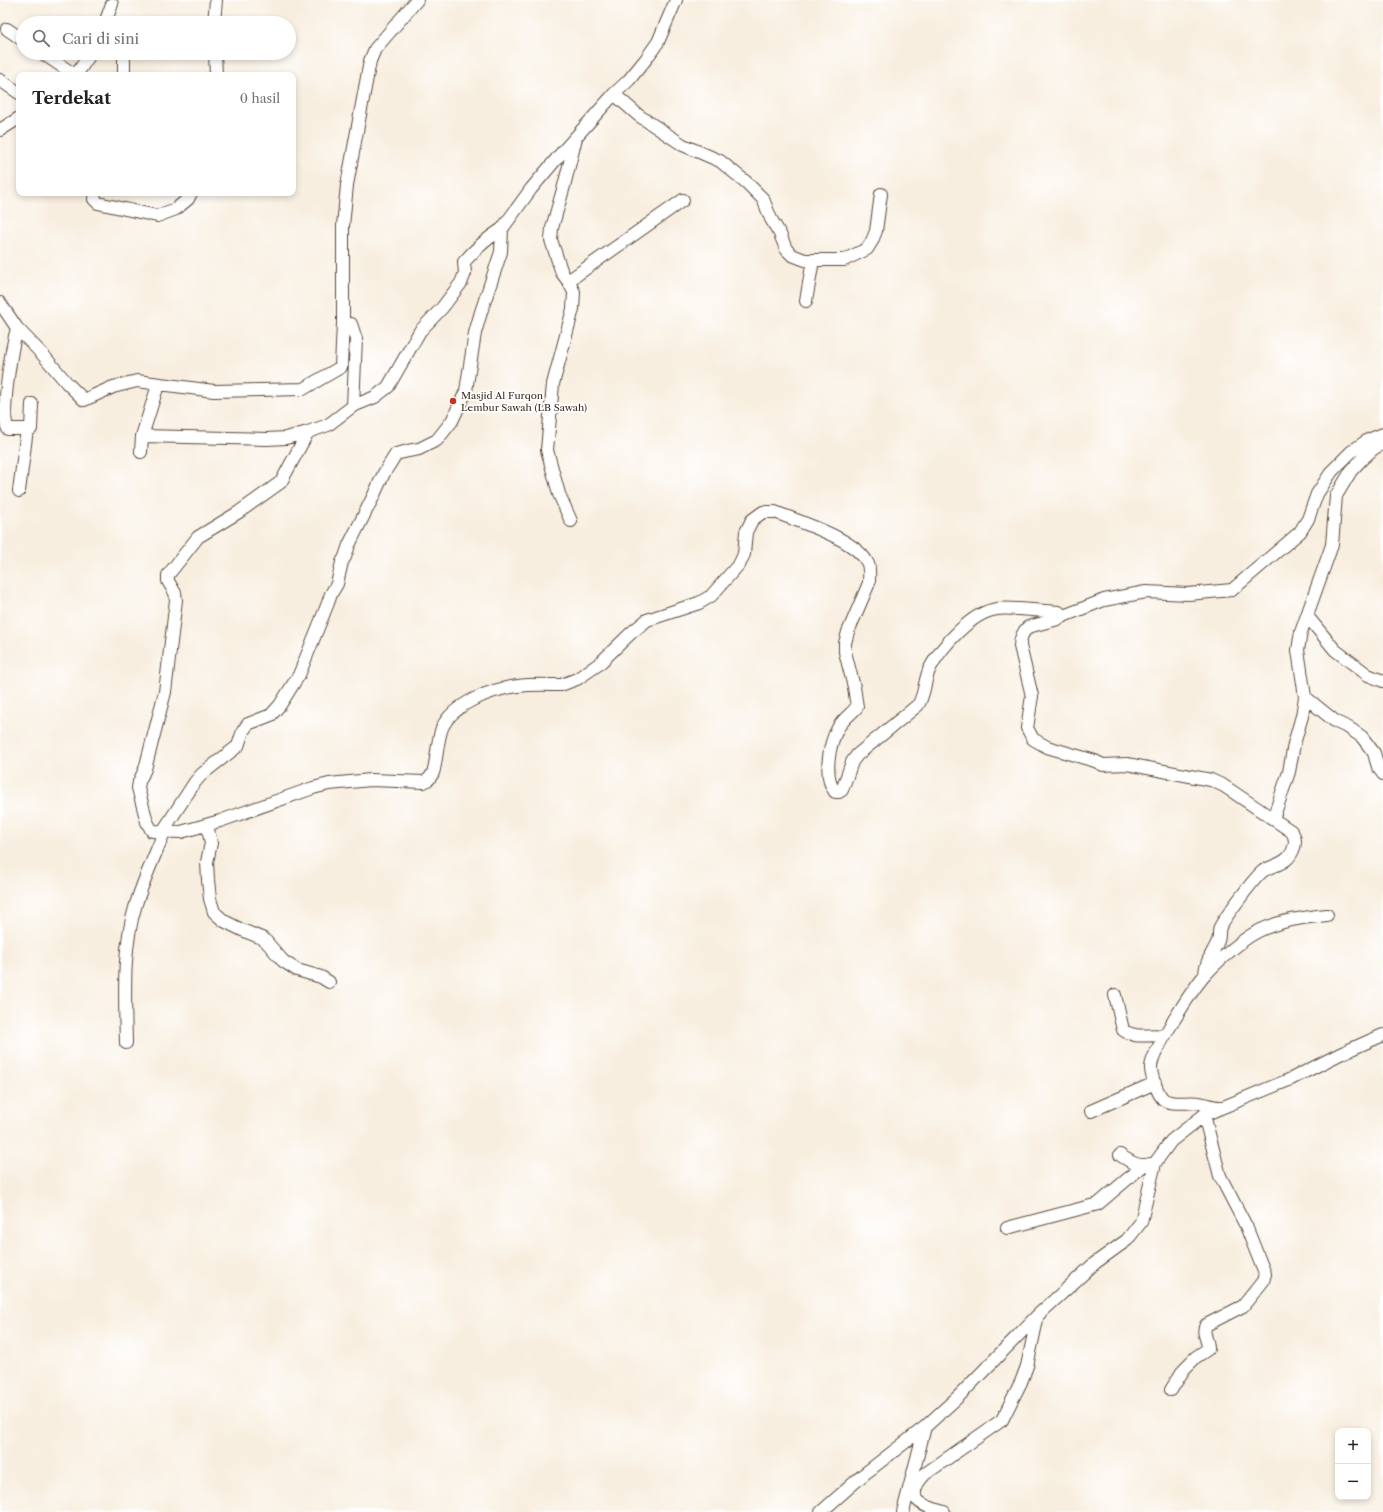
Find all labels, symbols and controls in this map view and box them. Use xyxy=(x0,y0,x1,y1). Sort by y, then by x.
search box xyxy=(16,16,296,60)
icon: search xyxy=(30,27,52,49)
text: Cari di sini xyxy=(62,29,139,48)
text: Terdekat xyxy=(32,88,111,108)
text: 0 hasil xyxy=(240,90,280,106)
place label: Masjid Al Furqon Lembur Sawah (LB Sawah) xyxy=(461,389,587,414)
marker: Masjid Al Furqon Lembur Sawah (LB Sawah) xyxy=(448,396,458,406)
map controls xyxy=(1335,1428,1371,1500)
button: + xyxy=(1335,1428,1371,1464)
button: − xyxy=(1335,1464,1371,1500)

